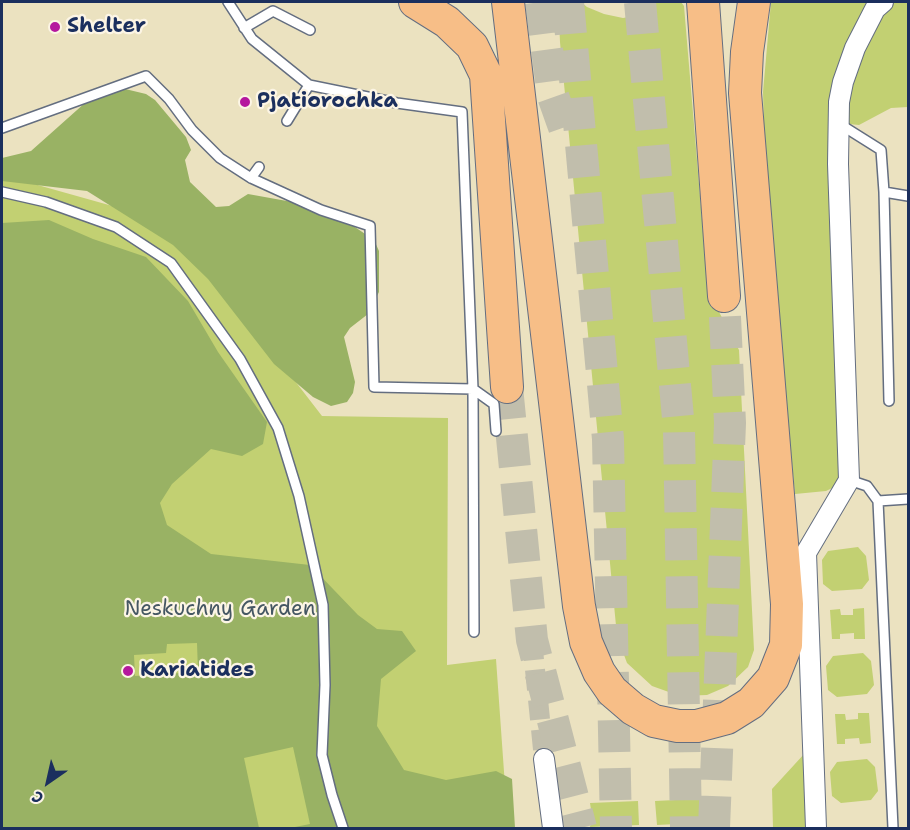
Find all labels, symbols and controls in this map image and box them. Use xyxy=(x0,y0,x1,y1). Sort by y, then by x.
place label: Shelter xyxy=(67,14,146,40)
marker: Shelter xyxy=(48,20,62,34)
place label: Pjatiorochka xyxy=(257,89,398,115)
marker: Pjatiorochka xyxy=(238,95,252,109)
park label: Neskuchny Garden xyxy=(124,597,316,623)
place label: Kariatides xyxy=(140,658,254,684)
marker: Kariatides xyxy=(121,664,135,678)
north arrow xyxy=(18,752,78,812)
text: С xyxy=(28,786,48,809)

